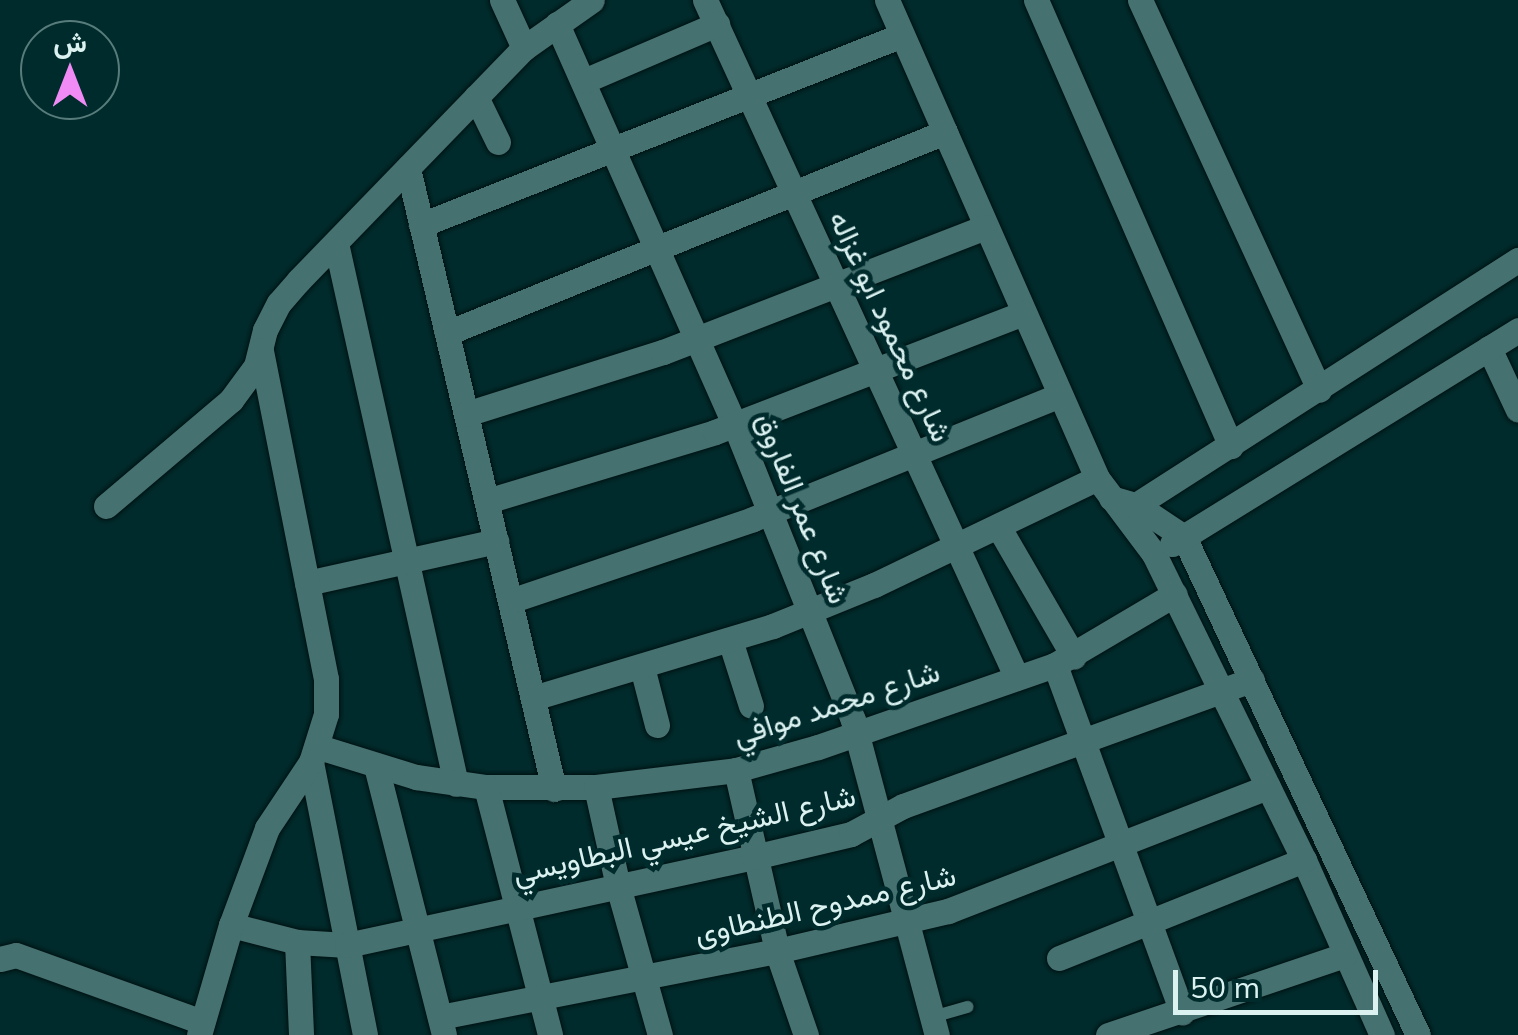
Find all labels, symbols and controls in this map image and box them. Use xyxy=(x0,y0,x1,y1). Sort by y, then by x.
north arrow xyxy=(20,20,120,120)
text: ش xyxy=(53,24,87,59)
street label: شارع محمود ابو غزاله xyxy=(822,205,960,447)
street label: شارع عمر الفاروق xyxy=(748,407,858,609)
street label: شارع محمد موافي xyxy=(728,653,944,753)
street label: شارع الشيخ عيسي البطاويسي xyxy=(509,777,859,891)
street label: شارع ممدوح الطنطاوى xyxy=(691,856,959,952)
scale bar xyxy=(1178,950,1383,1012)
text: 50 m xyxy=(1190,968,1260,1006)

